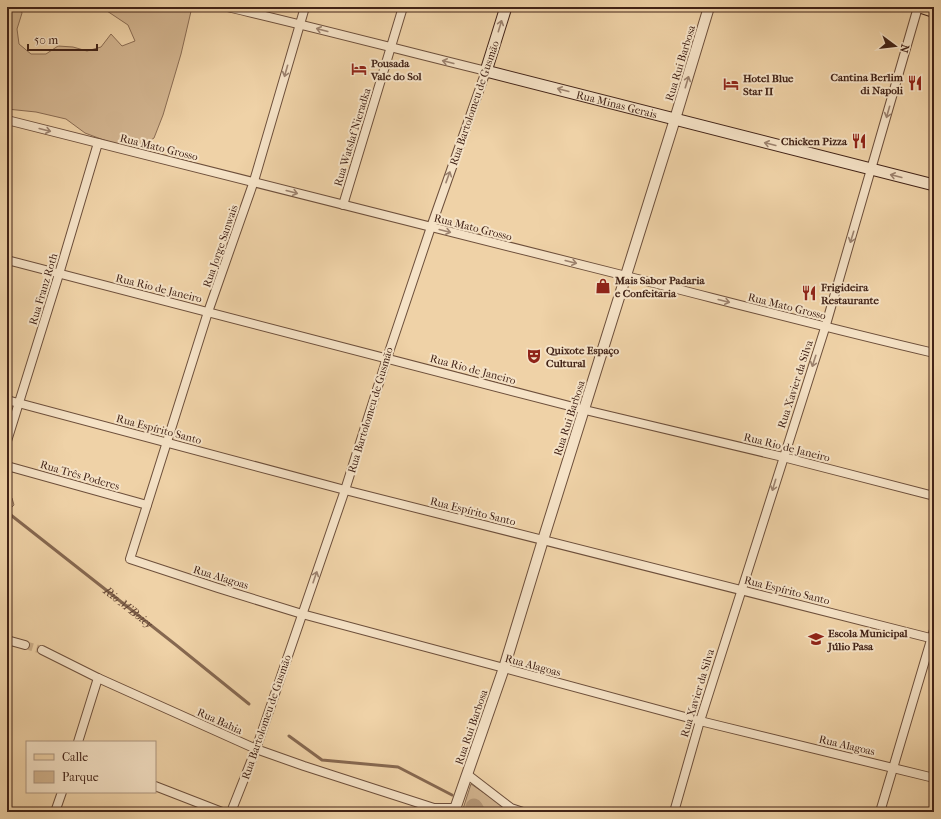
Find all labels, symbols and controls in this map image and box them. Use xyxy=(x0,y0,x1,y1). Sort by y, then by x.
one-way arrow xyxy=(497,19,504,32)
street label: Rua Rui Barbosa xyxy=(663,23,698,103)
scale bar xyxy=(28,26,97,52)
one-way arrow xyxy=(316,26,329,33)
north arrow xyxy=(875,26,915,66)
text: 50 m xyxy=(34,33,58,47)
street label: Rua Bartolomeu de Gusmão xyxy=(447,39,502,167)
text: N xyxy=(897,43,912,55)
place label: Pousada Vale do Sol xyxy=(370,57,422,83)
one-way arrow xyxy=(442,58,455,65)
hotel icon: Pousada Vale do Sol xyxy=(350,60,368,78)
one-way arrow xyxy=(282,65,289,78)
place label: Cantina Berlim di Napoli xyxy=(831,71,904,97)
place label: Hotel Blue Star II xyxy=(743,72,794,98)
restaurant icon: Cantina Berlim di Napoli xyxy=(906,74,924,92)
hotel icon: Hotel Blue Star II xyxy=(722,75,740,93)
one-way arrow xyxy=(684,76,691,89)
street label: Rua Watslaf Nieradka xyxy=(331,86,374,188)
one-way arrow xyxy=(557,86,570,93)
street label: Rua Minas Gerais xyxy=(575,88,659,121)
one-way arrow xyxy=(884,105,891,118)
one-way arrow xyxy=(38,126,51,134)
street label: Rua Mato Grosso xyxy=(118,131,200,164)
restaurant icon: Chicken Pizza xyxy=(850,132,868,150)
place label: Chicken Pizza xyxy=(781,135,848,148)
one-way arrow xyxy=(764,139,777,147)
one-way arrow xyxy=(890,171,903,179)
one-way arrow xyxy=(445,172,453,184)
one-way arrow xyxy=(285,188,298,196)
street label: Rua Jorge Sanwais xyxy=(200,203,241,289)
street label: Rua Mato Grosso xyxy=(432,211,514,244)
one-way arrow xyxy=(438,228,451,235)
one-way arrow xyxy=(848,230,855,243)
street label: Rua Franz Roth xyxy=(26,251,61,327)
one-way arrow xyxy=(564,259,577,267)
street label: Rua Rio de Janeiro xyxy=(114,271,204,306)
place label: Mais Sabor Padaria e Confeitaria xyxy=(614,274,706,300)
shop icon: Mais Sabor Padaria e Confeitaria xyxy=(594,277,612,295)
place label: Frigideira Restaurante xyxy=(820,281,880,307)
restaurant icon: Frigideira Restaurante xyxy=(800,284,818,302)
street label: Rua Mato Grosso xyxy=(746,290,828,323)
one-way arrow xyxy=(717,298,730,306)
street label: Rua Xavier da Silva xyxy=(775,338,816,430)
place label: Quixote Espaço Cultural xyxy=(546,344,619,370)
street label: Rua Bartolomeu de Gusmão xyxy=(345,345,396,475)
theatre icon: Quixote Espaço Cultural xyxy=(525,347,543,365)
street label: Rua Rio de Janeiro xyxy=(428,352,518,387)
one-way arrow xyxy=(810,354,817,367)
street label: Rua Rui Barbosa xyxy=(551,378,588,457)
street label: Rua Espírito Santo xyxy=(115,412,203,447)
street label: Rua Rio de Janeiro xyxy=(742,430,832,465)
street label: Rua Três Poderes xyxy=(39,458,121,493)
one-way arrow xyxy=(770,478,777,491)
street label: Rua Espírito Santo xyxy=(429,495,517,529)
street label: Rua Alagoas xyxy=(192,563,250,592)
one-way arrow xyxy=(312,571,320,583)
street label: Rua Espírito Santo xyxy=(743,574,831,608)
water label: Rio M'Boicy xyxy=(100,583,156,632)
place label: Escola Municipal Júlio Pasa xyxy=(827,627,908,653)
school or university icon: Escola Municipal Júlio Pasa xyxy=(807,630,825,648)
street label: Rua Xavier da Silva xyxy=(678,646,717,739)
street label: Rua Alagoas xyxy=(504,652,562,679)
street label: Rua Bartolomeu de Gusmão xyxy=(239,653,294,781)
street label: Rua Rui Barbosa xyxy=(453,687,491,766)
street label: Rua Bahia xyxy=(195,706,245,738)
street label: Rua Alagoas xyxy=(818,733,876,758)
legend xyxy=(26,741,156,793)
text: Calle xyxy=(62,750,88,764)
text: Parque xyxy=(62,770,99,784)

